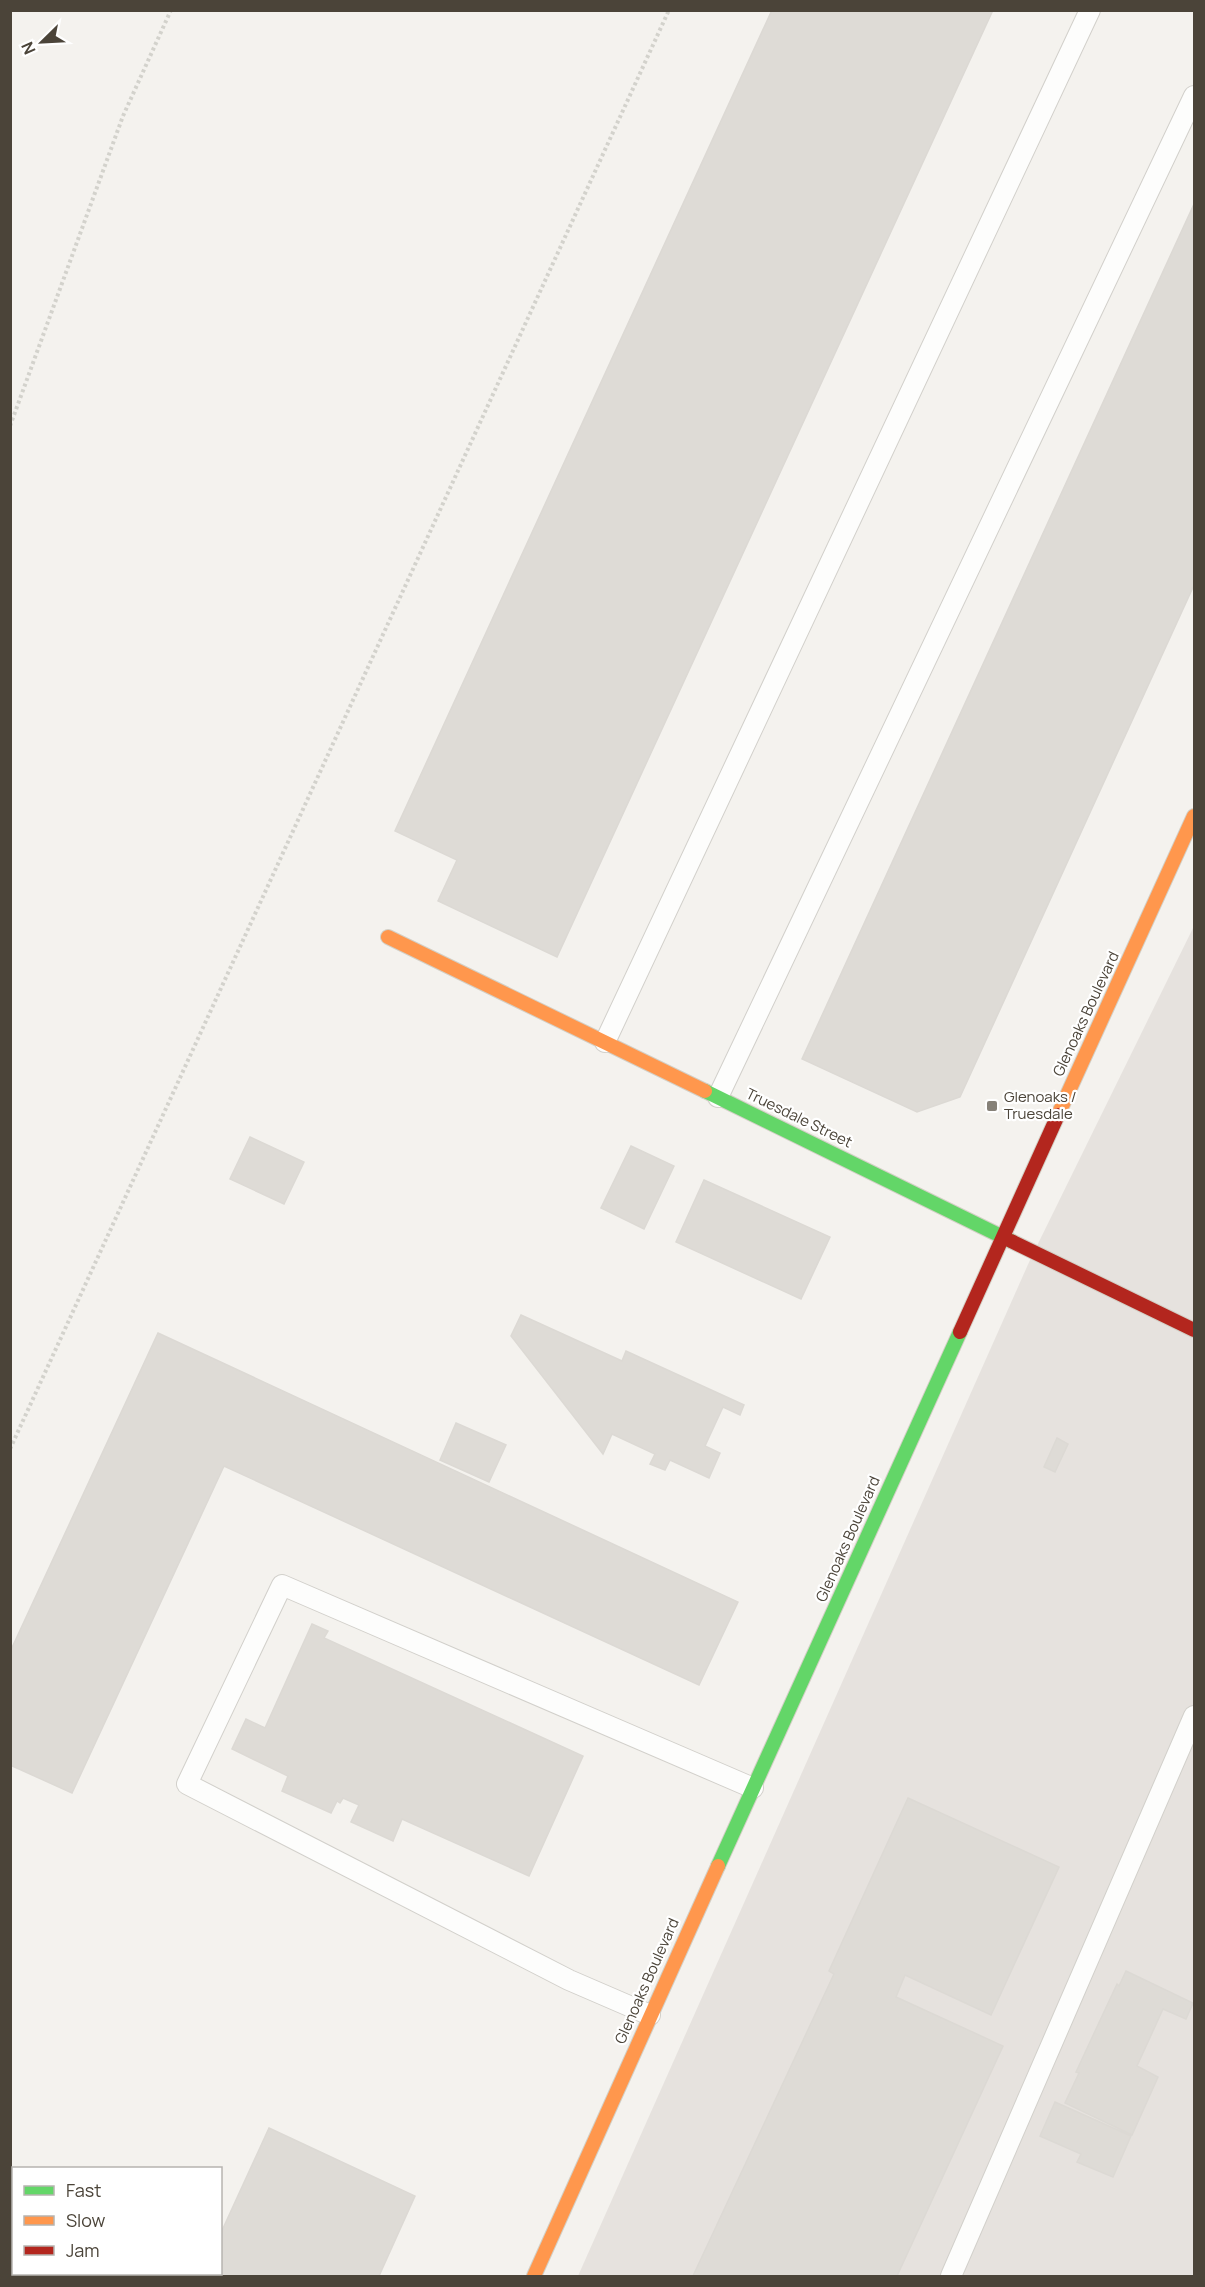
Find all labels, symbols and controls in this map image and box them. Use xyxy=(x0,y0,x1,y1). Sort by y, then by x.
north arrow xyxy=(12,12,72,72)
text: N xyxy=(16,38,41,58)
street label: Glenoaks Boulevard xyxy=(1047,948,1124,1080)
street label: Truesdale Street xyxy=(743,1083,856,1152)
place label: Glenoaks / Truesdale xyxy=(1004,1086,1077,1124)
marker: Glenoaks / Truesdale xyxy=(985,1099,999,1113)
street label: Glenoaks Boulevard xyxy=(810,1473,885,1605)
street label: Glenoaks Boulevard xyxy=(609,1915,684,2047)
legend xyxy=(12,2167,222,2275)
text: Fast xyxy=(66,2178,101,2202)
text: Slow xyxy=(66,2208,106,2232)
text: Jam xyxy=(66,2238,100,2262)

